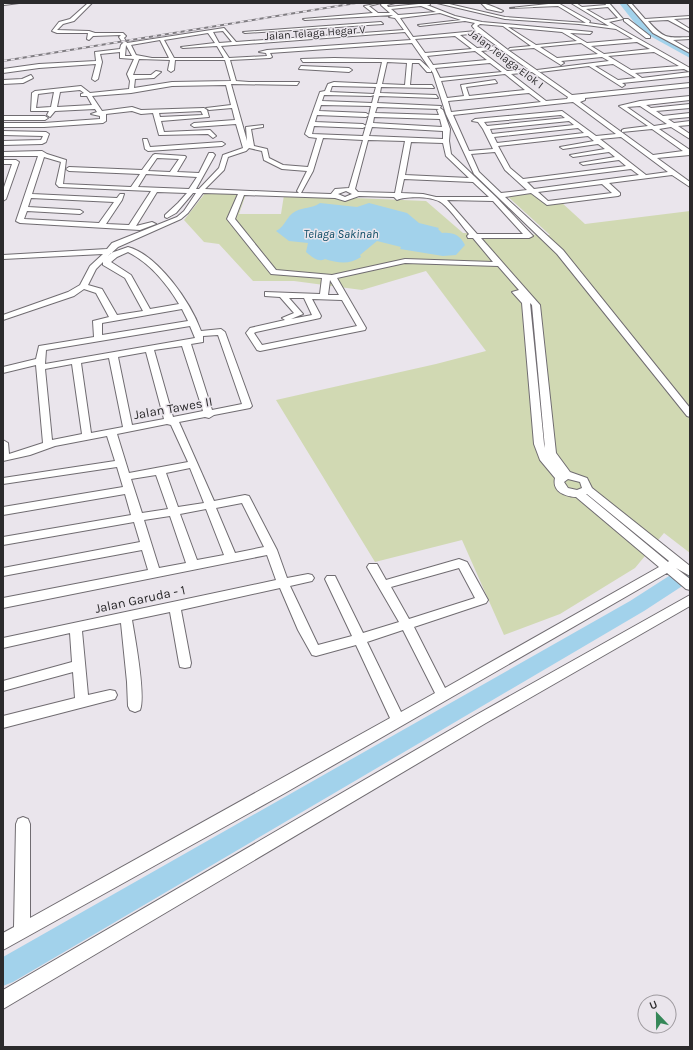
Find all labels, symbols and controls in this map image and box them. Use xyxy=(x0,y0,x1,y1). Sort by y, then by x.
street label: Jalan Telaga Hegar V xyxy=(264,23,366,43)
street label: Jalan Telaga Elok I xyxy=(466,27,546,91)
water label: Telaga Sakinah xyxy=(304,227,378,241)
street label: Jalan Tawes II xyxy=(132,394,214,422)
street label: Jalan Garuda - 1 xyxy=(93,582,187,616)
north arrow xyxy=(637,994,677,1034)
text: U xyxy=(647,998,659,1013)

